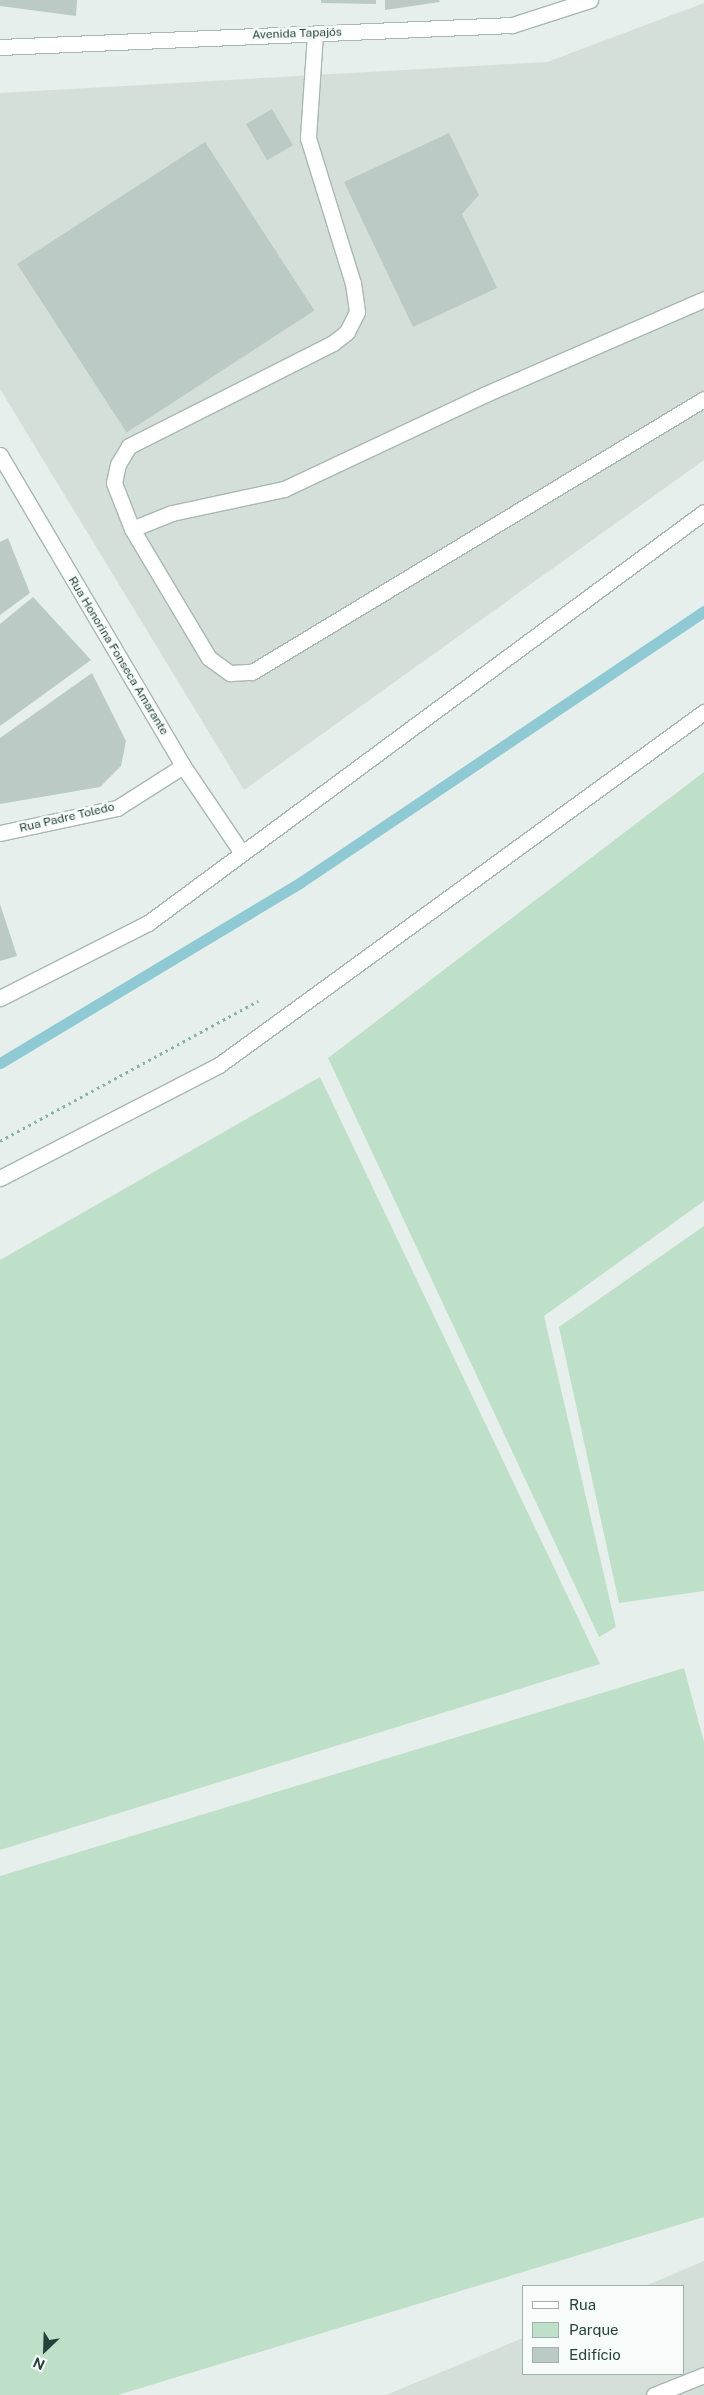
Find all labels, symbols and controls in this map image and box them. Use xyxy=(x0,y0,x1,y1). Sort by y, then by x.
street label: Avenida Tapajós xyxy=(252,25,342,43)
street label: Rua Honorina Fonseca Amarante xyxy=(65,574,171,738)
street label: Rua Padre Toledo xyxy=(18,800,116,836)
legend xyxy=(522,2285,684,2375)
text: Rua xyxy=(569,2296,596,2313)
text: Parque xyxy=(569,2321,619,2338)
north arrow xyxy=(20,2325,70,2375)
text: Edifício xyxy=(569,2346,621,2363)
text: N xyxy=(31,2354,47,2373)

